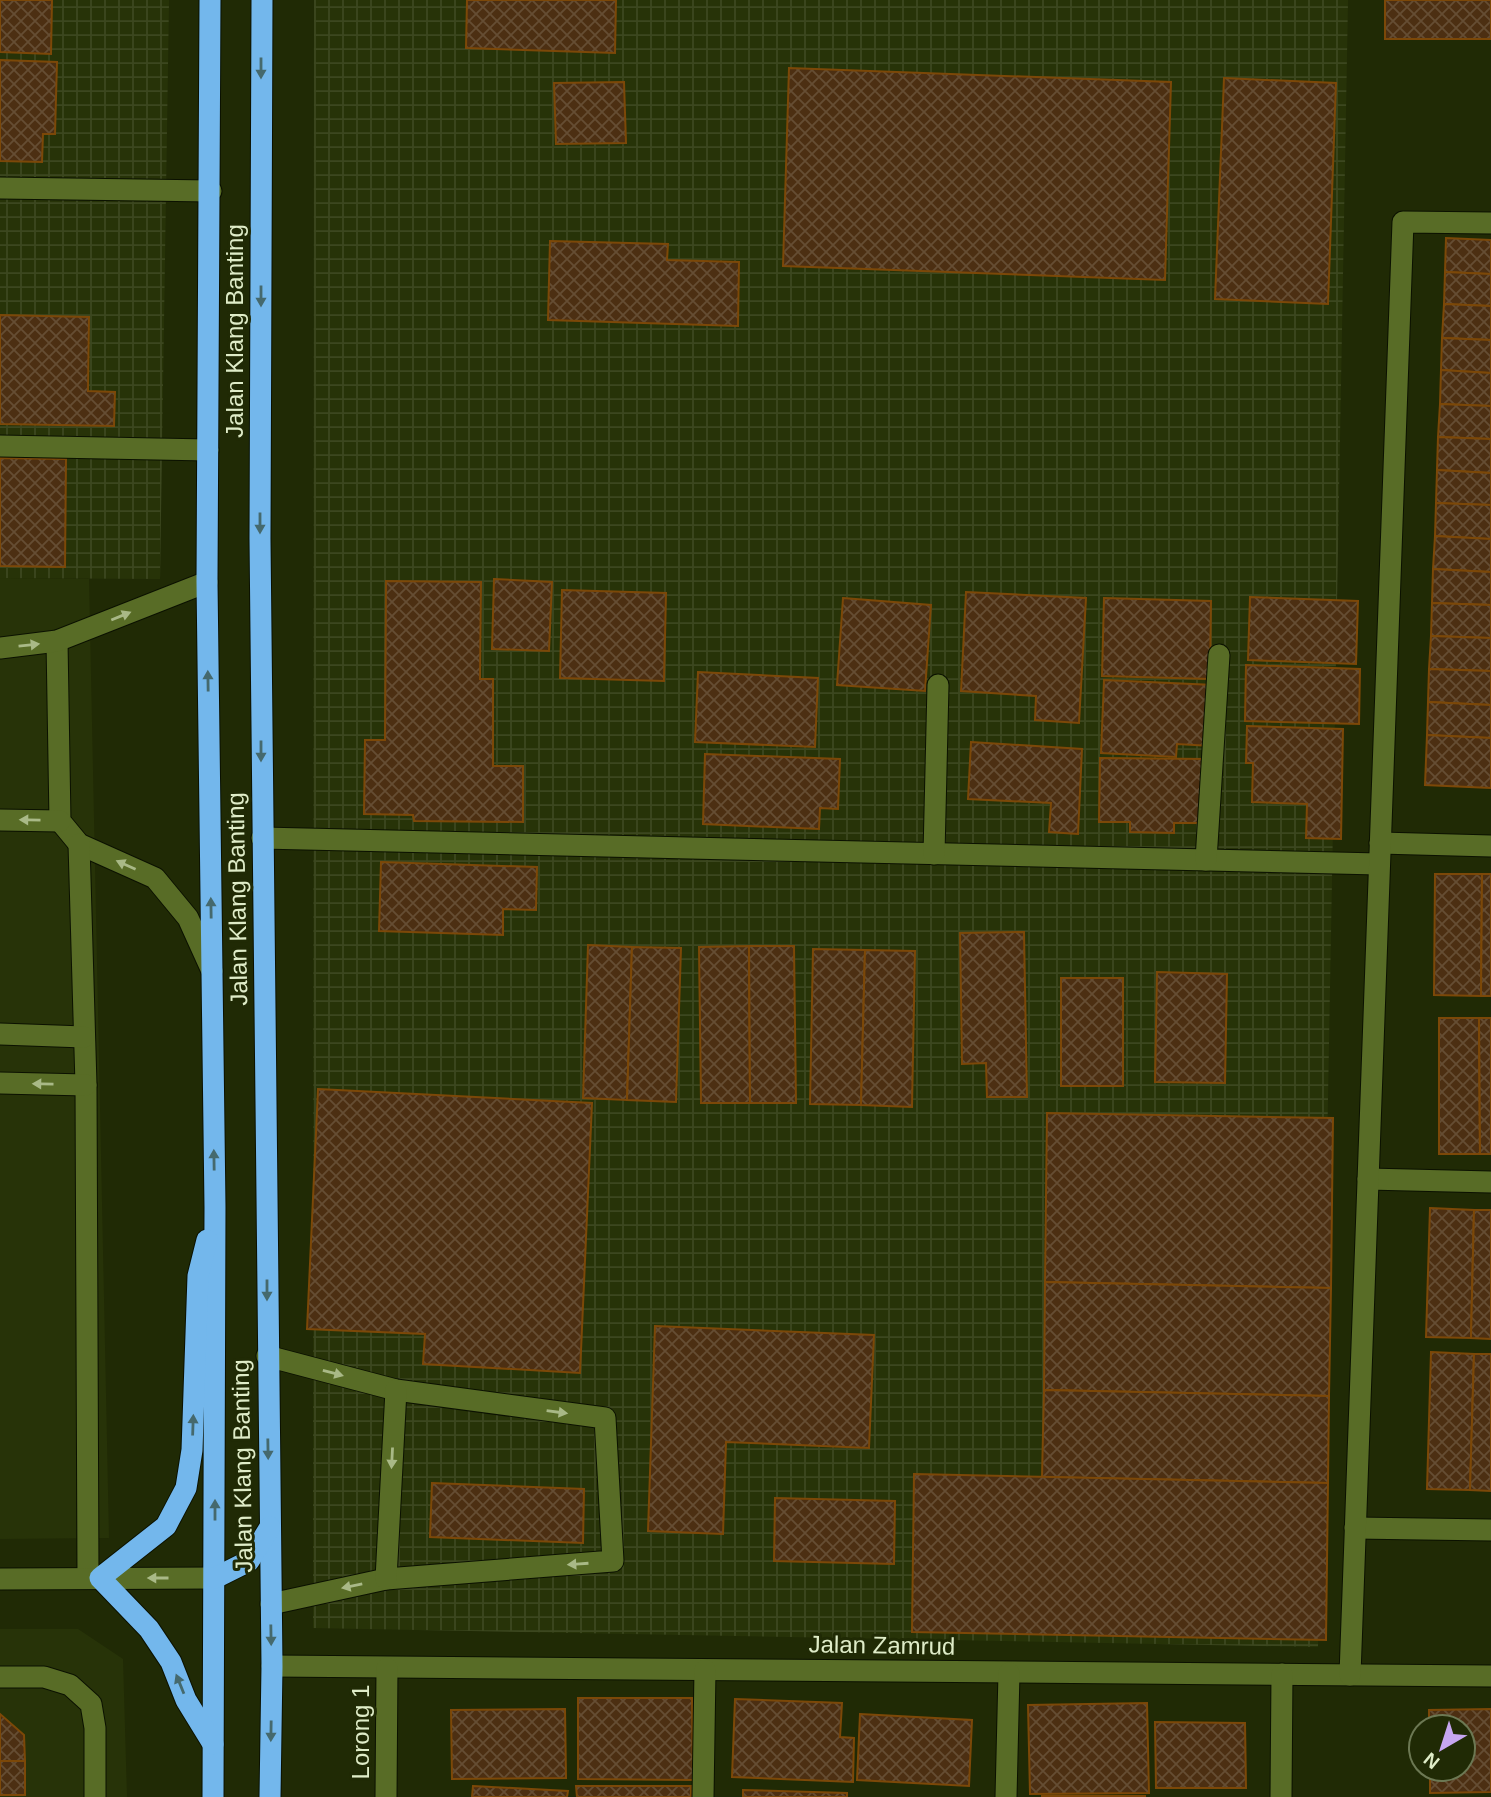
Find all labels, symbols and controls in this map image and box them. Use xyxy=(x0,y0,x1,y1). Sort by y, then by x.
one-way arrow xyxy=(256,57,267,79)
street label: Jalan Klang Banting xyxy=(221,224,248,438)
one-way arrow xyxy=(255,285,267,307)
one-way arrow xyxy=(254,512,266,534)
one-way arrow xyxy=(110,611,131,622)
one-way arrow xyxy=(18,639,40,650)
one-way arrow xyxy=(203,670,214,692)
one-way arrow xyxy=(255,740,267,762)
street label: Jalan Klang Banting xyxy=(222,792,252,1006)
one-way arrow xyxy=(19,815,41,826)
one-way arrow xyxy=(116,859,136,871)
one-way arrow xyxy=(205,897,217,919)
one-way arrow xyxy=(32,1078,54,1090)
one-way arrow xyxy=(209,1149,220,1171)
one-way arrow xyxy=(261,1279,273,1301)
street label: Jalan Klang Banting xyxy=(227,1359,257,1573)
one-way arrow xyxy=(322,1368,344,1379)
one-way arrow xyxy=(546,1406,568,1417)
one-way arrow xyxy=(188,1413,199,1435)
one-way arrow xyxy=(263,1438,274,1460)
one-way arrow xyxy=(387,1447,398,1469)
one-way arrow xyxy=(209,1499,221,1521)
one-way arrow xyxy=(567,1559,589,1570)
one-way arrow xyxy=(146,1572,168,1584)
one-way arrow xyxy=(341,1581,363,1592)
one-way arrow xyxy=(265,1624,277,1646)
street label: Jalan Zamrud xyxy=(808,1630,956,1660)
one-way arrow xyxy=(174,1674,185,1695)
street label: Lorong 1 xyxy=(347,1685,374,1779)
north arrow xyxy=(1407,1713,1477,1783)
one-way arrow xyxy=(265,1721,276,1743)
text: N xyxy=(1420,1748,1444,1773)

